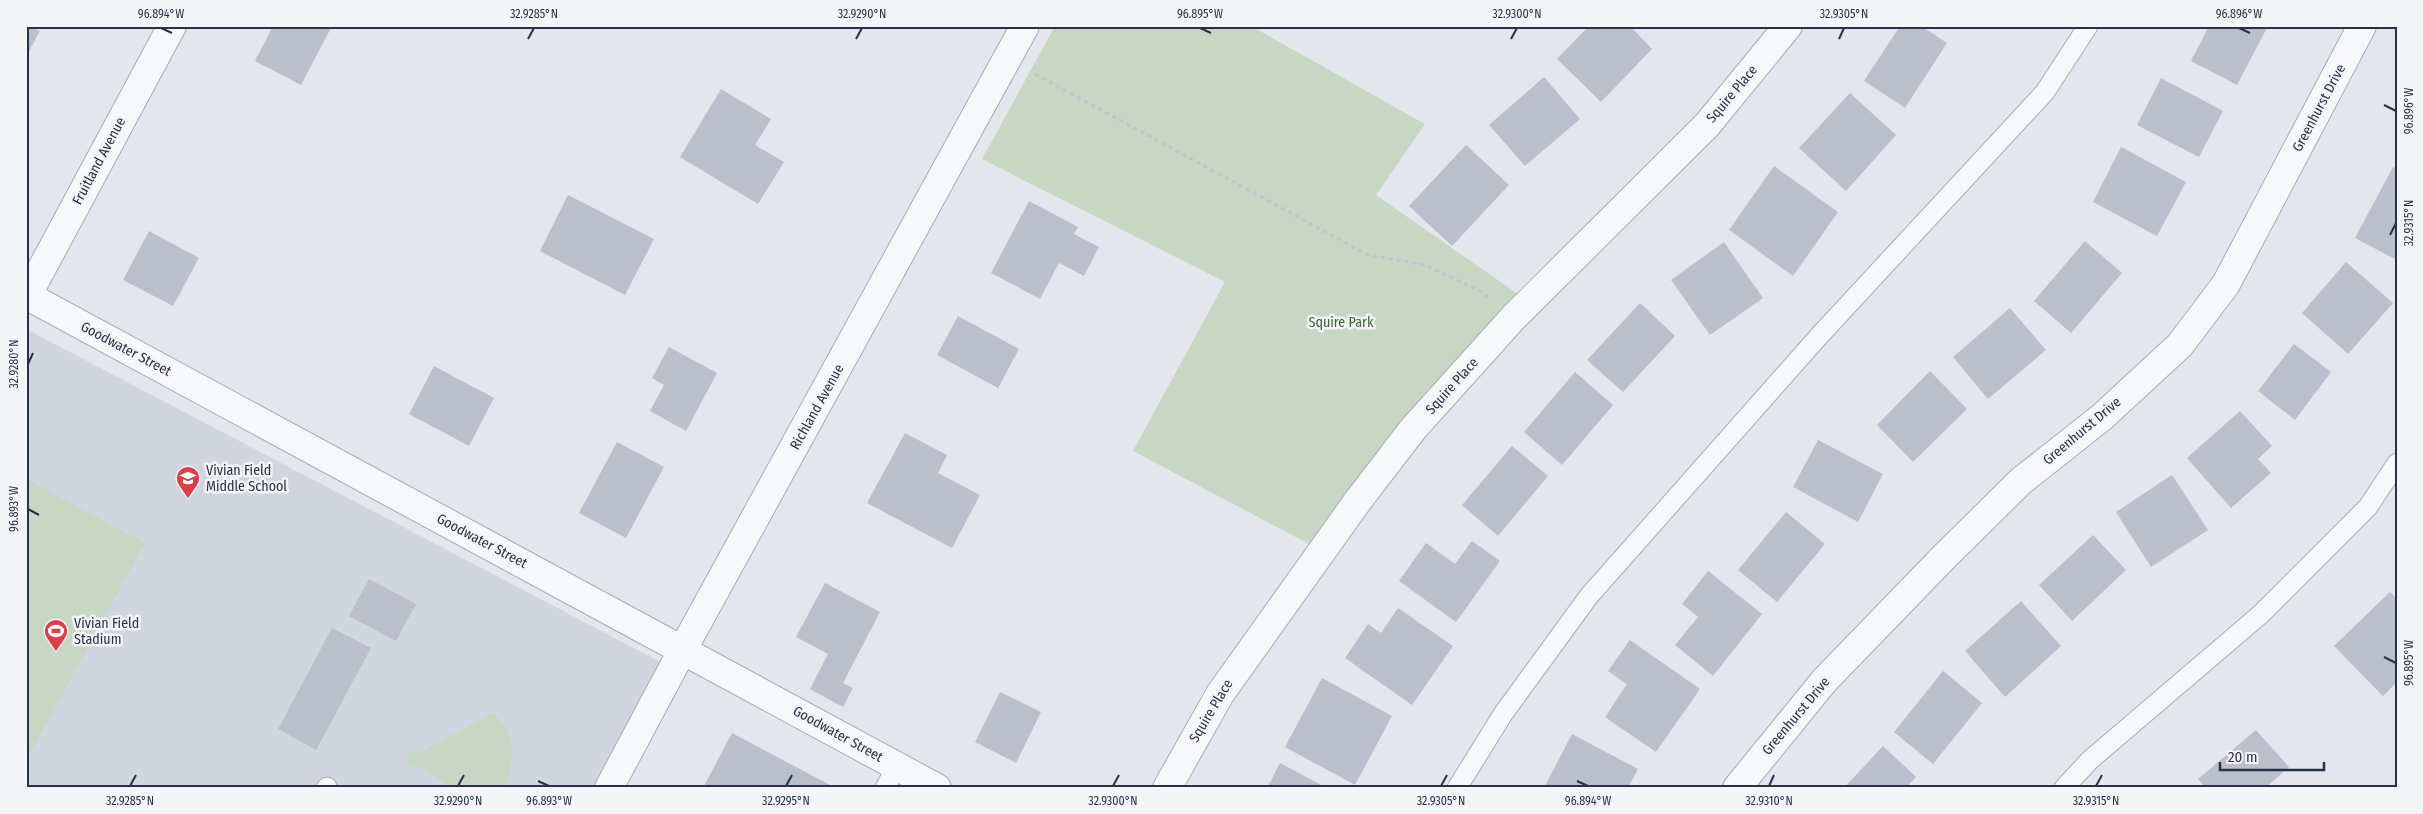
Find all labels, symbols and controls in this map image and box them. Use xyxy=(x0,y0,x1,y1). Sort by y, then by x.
text: 96.894°W xyxy=(138,7,184,21)
text: 32.9285°N xyxy=(510,7,558,21)
text: 32.9290°N xyxy=(838,7,886,21)
text: 96.895°W xyxy=(1177,7,1223,21)
text: 32.9300°N xyxy=(1492,7,1542,21)
text: 32.9305°N xyxy=(1820,7,1868,21)
text: 96.896°W xyxy=(2216,7,2262,21)
street label: Greenhurst Drive xyxy=(2289,61,2349,155)
street label: Squire Place xyxy=(1703,62,1761,126)
text: 96.896°W xyxy=(2402,88,2416,134)
street label: Fruitland Avenue xyxy=(69,114,129,208)
text: 32.9315°N xyxy=(2402,200,2416,246)
park label: Squire Park xyxy=(1309,314,1374,331)
street label: Goodwater Street xyxy=(78,318,174,380)
text: 32.9280°N xyxy=(7,340,21,388)
street label: Squire Place xyxy=(1422,354,1482,418)
street label: Richland Avenue xyxy=(786,361,848,453)
street label: Greenhurst Drive xyxy=(2040,393,2125,469)
place label: Vivian Field Middle School xyxy=(206,462,287,495)
school or university icon: Vivian Field Middle School xyxy=(175,465,201,499)
text: 96.893°W xyxy=(7,486,21,532)
street label: Goodwater Street xyxy=(434,510,530,572)
place label: Vivian Field Stadium xyxy=(74,615,139,648)
sports icon: Vivian Field Stadium xyxy=(43,618,69,652)
text: 96.895°W xyxy=(2402,640,2416,686)
street label: Greenhurst Drive xyxy=(1758,673,1834,758)
street label: Squire Place xyxy=(1186,676,1236,746)
street label: Goodwater Street xyxy=(790,702,886,766)
scale bar xyxy=(2220,739,2324,771)
text: 20 m xyxy=(2228,748,2258,766)
text: 32.9285°N xyxy=(106,794,154,808)
text: 32.9290°N xyxy=(434,794,482,808)
text: 96.893°W xyxy=(526,794,572,808)
text: 32.9295°N xyxy=(762,794,810,808)
text: 32.9300°N xyxy=(1088,794,1138,808)
text: 32.9305°N xyxy=(1417,794,1465,808)
text: 96.894°W xyxy=(1565,794,1611,808)
text: 32.9310°N xyxy=(1745,794,1793,808)
text: 32.9315°N xyxy=(2073,794,2119,808)

